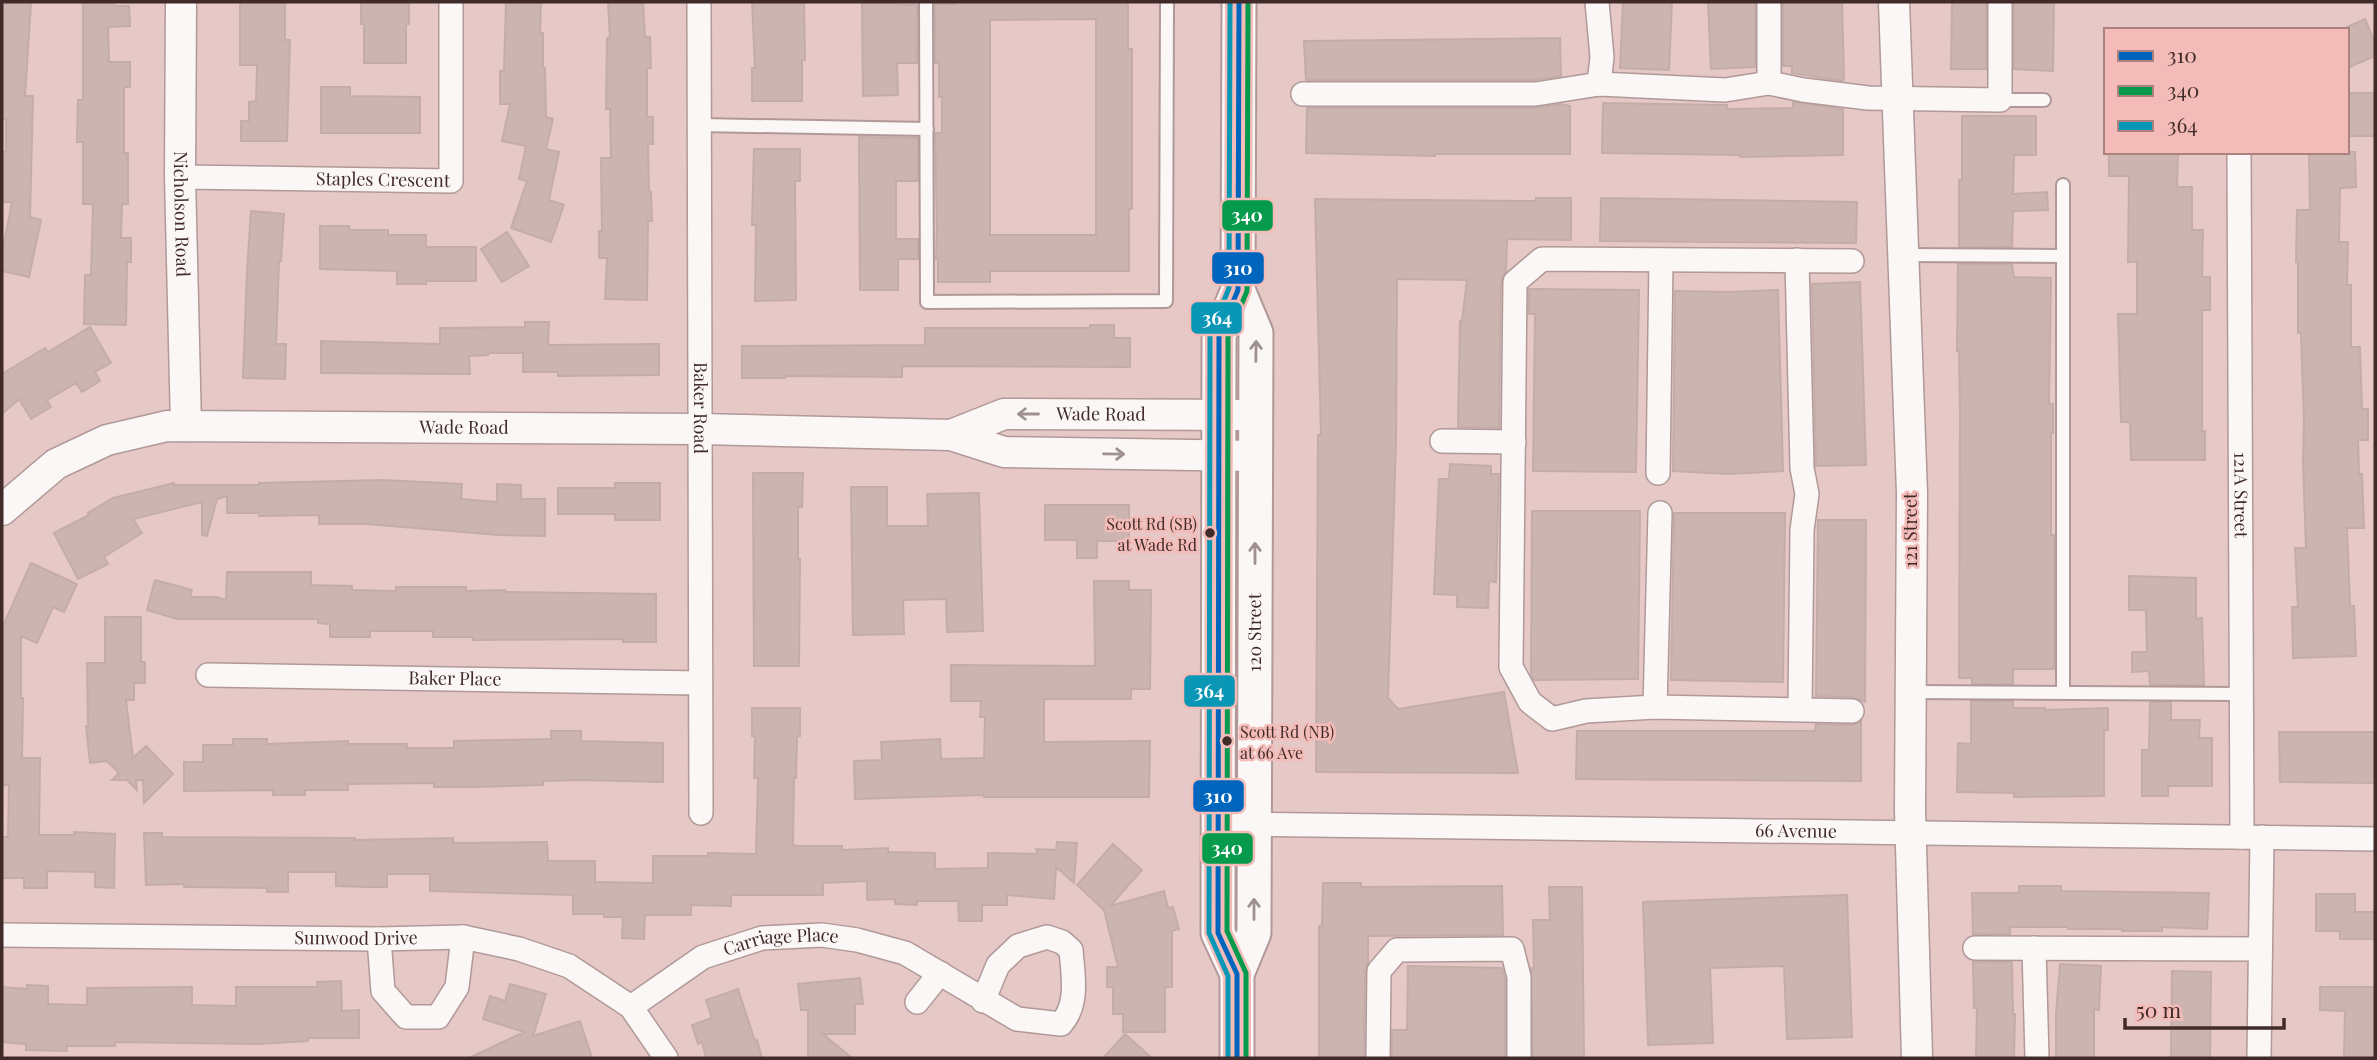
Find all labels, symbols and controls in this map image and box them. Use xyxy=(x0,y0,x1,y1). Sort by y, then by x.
legend xyxy=(2104,28,2349,154)
text: 310 xyxy=(2167,40,2197,68)
text: 340 xyxy=(2167,75,2199,103)
text: 364 xyxy=(2167,110,2198,138)
street label: Nicholson Road xyxy=(169,151,195,278)
street label: Staples Crescent xyxy=(316,166,451,192)
line badge: 340 xyxy=(1221,199,1274,232)
text: 340 xyxy=(1231,201,1263,227)
line badge: 310 xyxy=(1211,251,1265,285)
text: 310 xyxy=(1224,254,1252,280)
line badge: 364 xyxy=(1190,301,1243,335)
text: 364 xyxy=(1202,304,1232,330)
one-way arrow xyxy=(1249,340,1263,363)
street label: Baker Road xyxy=(689,362,713,454)
street label: Wade Road xyxy=(1055,401,1146,426)
one-way arrow xyxy=(1017,407,1040,421)
street label: Wade Road xyxy=(418,414,509,439)
one-way arrow xyxy=(1102,447,1125,461)
street label: 121A Street xyxy=(2229,452,2254,539)
street label: 121 Street xyxy=(1898,492,1922,567)
place label: Scott Rd (SB) at Wade Rd xyxy=(1106,513,1197,555)
marker: Scott Rd (SB) at Wade Rd xyxy=(1203,526,1217,540)
one-way arrow xyxy=(1249,542,1262,565)
street label: 120 Street xyxy=(1242,592,1266,672)
street label: Baker Place xyxy=(408,665,502,691)
line badge: 364 xyxy=(1183,674,1236,708)
text: 364 xyxy=(1194,677,1224,703)
place label: Scott Rd (NB) at 66 Ave xyxy=(1240,721,1334,763)
marker: Scott Rd (NB) at 66 Ave xyxy=(1220,734,1234,748)
line badge: 310 xyxy=(1192,779,1245,813)
text: 310 xyxy=(1204,782,1232,808)
street label: 66 Avenue xyxy=(1755,818,1837,843)
line badge: 340 xyxy=(1201,832,1254,865)
text: 340 xyxy=(1211,834,1243,860)
one-way arrow xyxy=(1247,898,1261,921)
street label: Carriage Place xyxy=(720,922,840,961)
street label: Sunwood Drive xyxy=(294,925,418,950)
scale bar xyxy=(2125,986,2284,1030)
text: 50 m xyxy=(2136,995,2182,1023)

